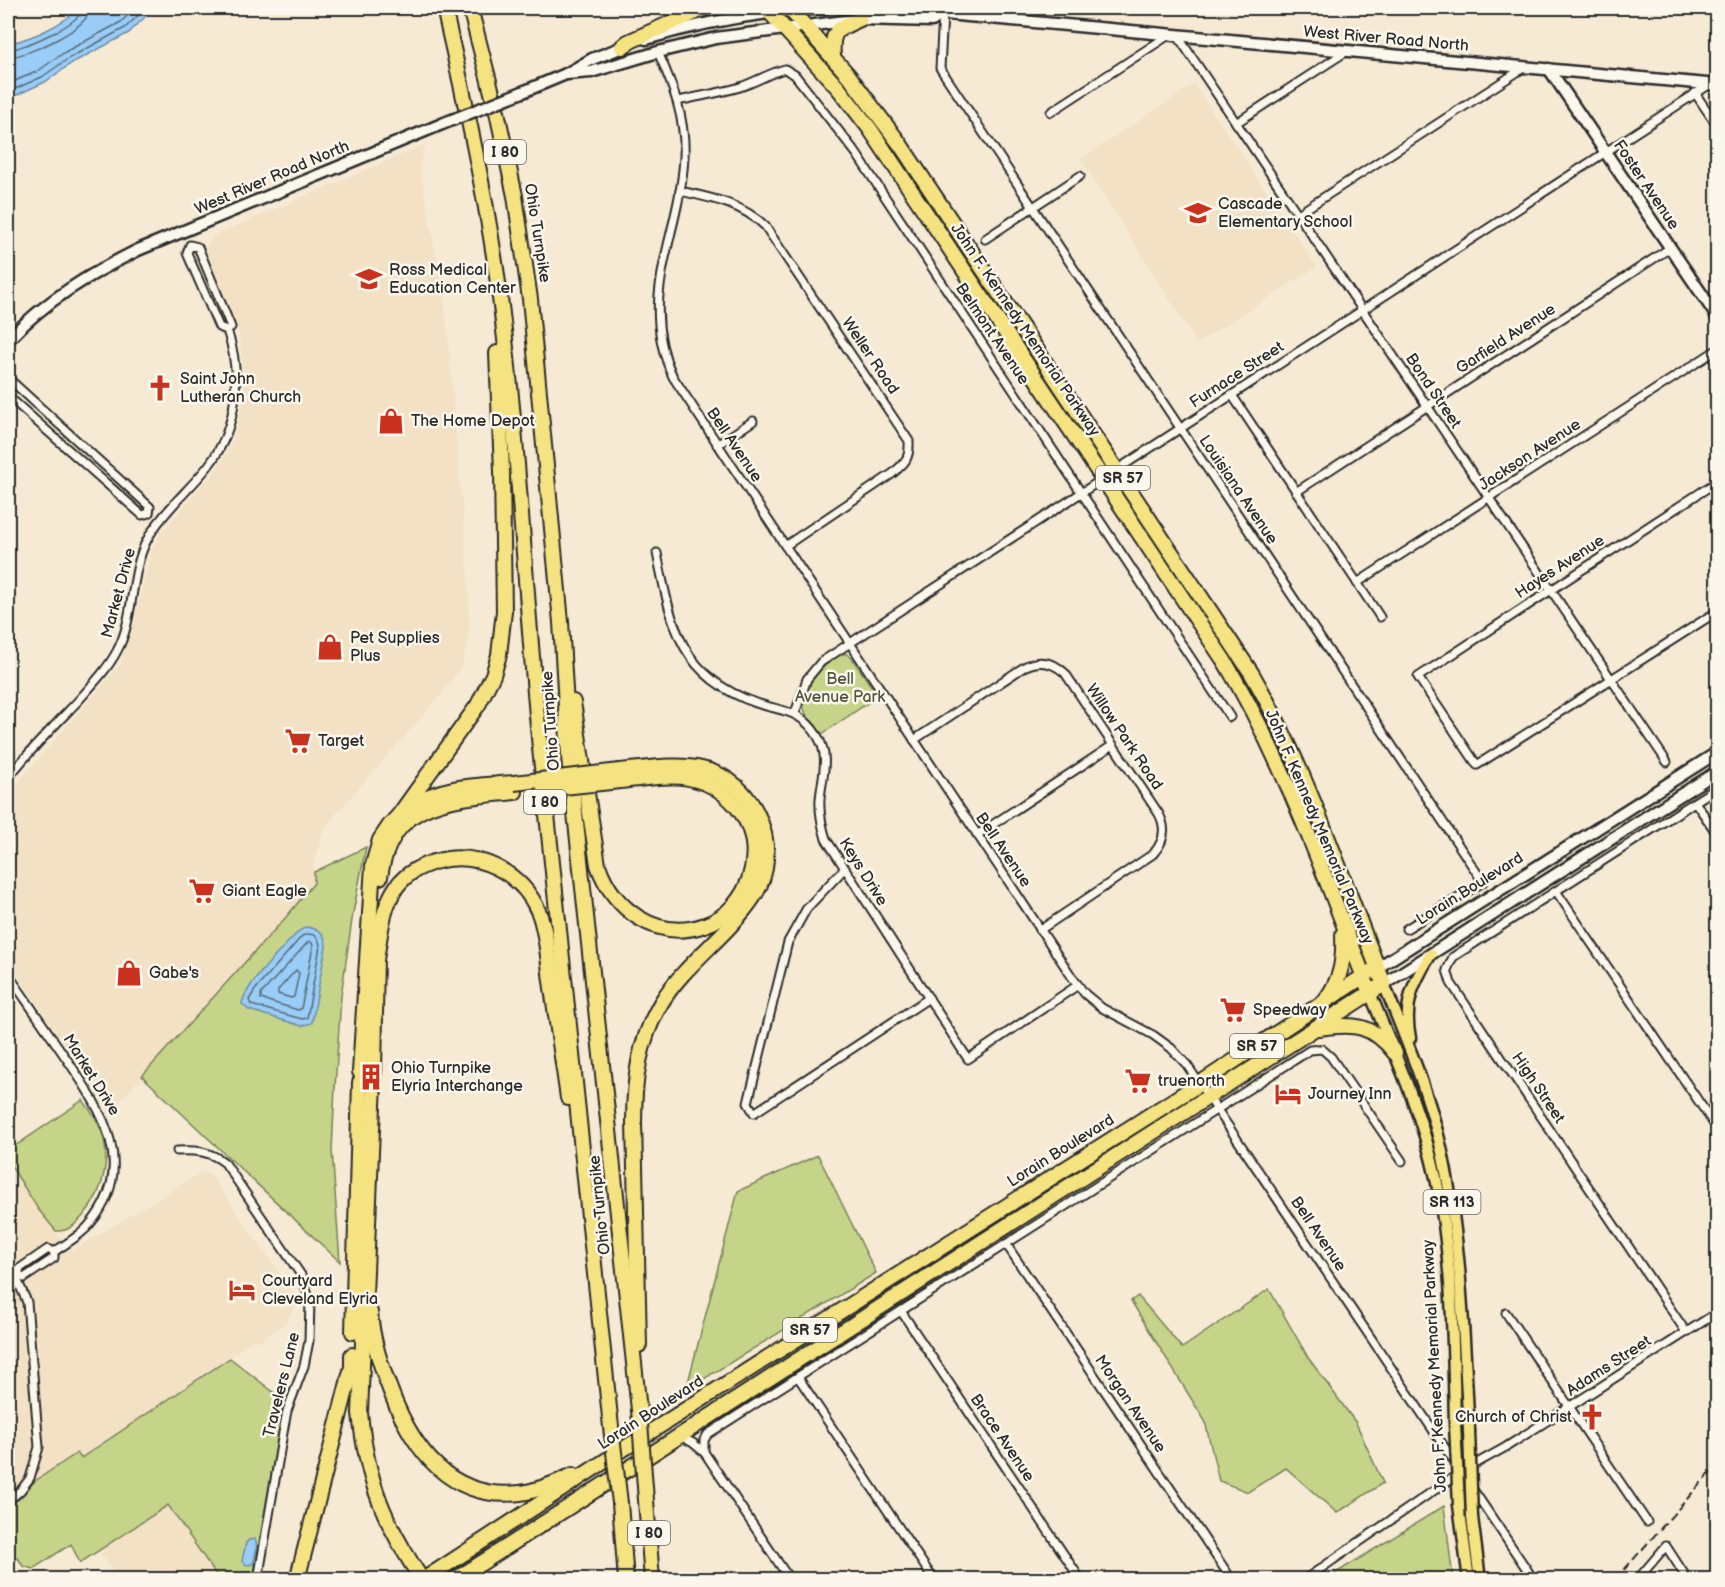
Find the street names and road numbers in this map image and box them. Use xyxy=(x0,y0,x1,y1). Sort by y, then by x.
street label: West River Road North xyxy=(1303,22,1470,56)
street label: West River Road North xyxy=(192,137,352,219)
street label: Foster Avenue xyxy=(1609,137,1683,234)
road number: I 80 xyxy=(484,140,526,164)
street label: Ohio Turnpike xyxy=(520,182,554,284)
street label: John F. Kennedy Memorial Parkway xyxy=(946,220,1104,441)
street label: Belmont Avenue xyxy=(951,280,1033,389)
street label: Garfield Avenue xyxy=(1453,300,1560,378)
street label: Weller Road xyxy=(837,314,903,398)
street label: Furnace Street xyxy=(1186,338,1288,412)
street label: Bond Street xyxy=(1401,350,1465,432)
street label: Bell Avenue xyxy=(702,404,766,486)
street label: Jackson Avenue xyxy=(1476,415,1585,495)
street label: Louisiana Avenue xyxy=(1195,432,1282,548)
road number: SR 57 xyxy=(1096,466,1150,490)
street label: Hayes Avenue xyxy=(1512,531,1609,603)
street label: Market Drive xyxy=(98,545,140,640)
street label: Ohio Turnpike xyxy=(538,670,564,772)
street label: Willow Park Road xyxy=(1082,680,1166,794)
street label: John F. Kennedy Memorial Parkway xyxy=(1261,707,1377,948)
road number: I 80 xyxy=(524,790,566,814)
street label: Bell Avenue xyxy=(971,809,1035,891)
street label: Keys Drive xyxy=(835,835,892,910)
street label: Lorain Boulevard xyxy=(1413,849,1527,929)
street label: Market Drive xyxy=(58,1031,124,1120)
road number: SR 57 xyxy=(1230,1034,1284,1058)
street label: High Street xyxy=(1507,1049,1569,1127)
street label: Lorain Boulevard xyxy=(1004,1111,1118,1191)
street label: Ohio Turnpike xyxy=(585,1154,615,1256)
road number: SR 113 xyxy=(1424,1190,1480,1214)
street label: Bell Avenue xyxy=(1286,1193,1350,1275)
street label: John F. Kennedy Memorial Parkway xyxy=(1419,1238,1451,1493)
road number: SR 57 xyxy=(783,1318,837,1342)
street label: Travelers Lane xyxy=(260,1330,304,1439)
street label: Adams Street xyxy=(1563,1332,1655,1400)
street label: Morgan Avenue xyxy=(1090,1352,1170,1457)
street label: Lorain Boulevard xyxy=(595,1372,707,1454)
street label: Brace Avenue xyxy=(966,1391,1039,1486)
road number: I 80 xyxy=(628,1521,670,1545)

